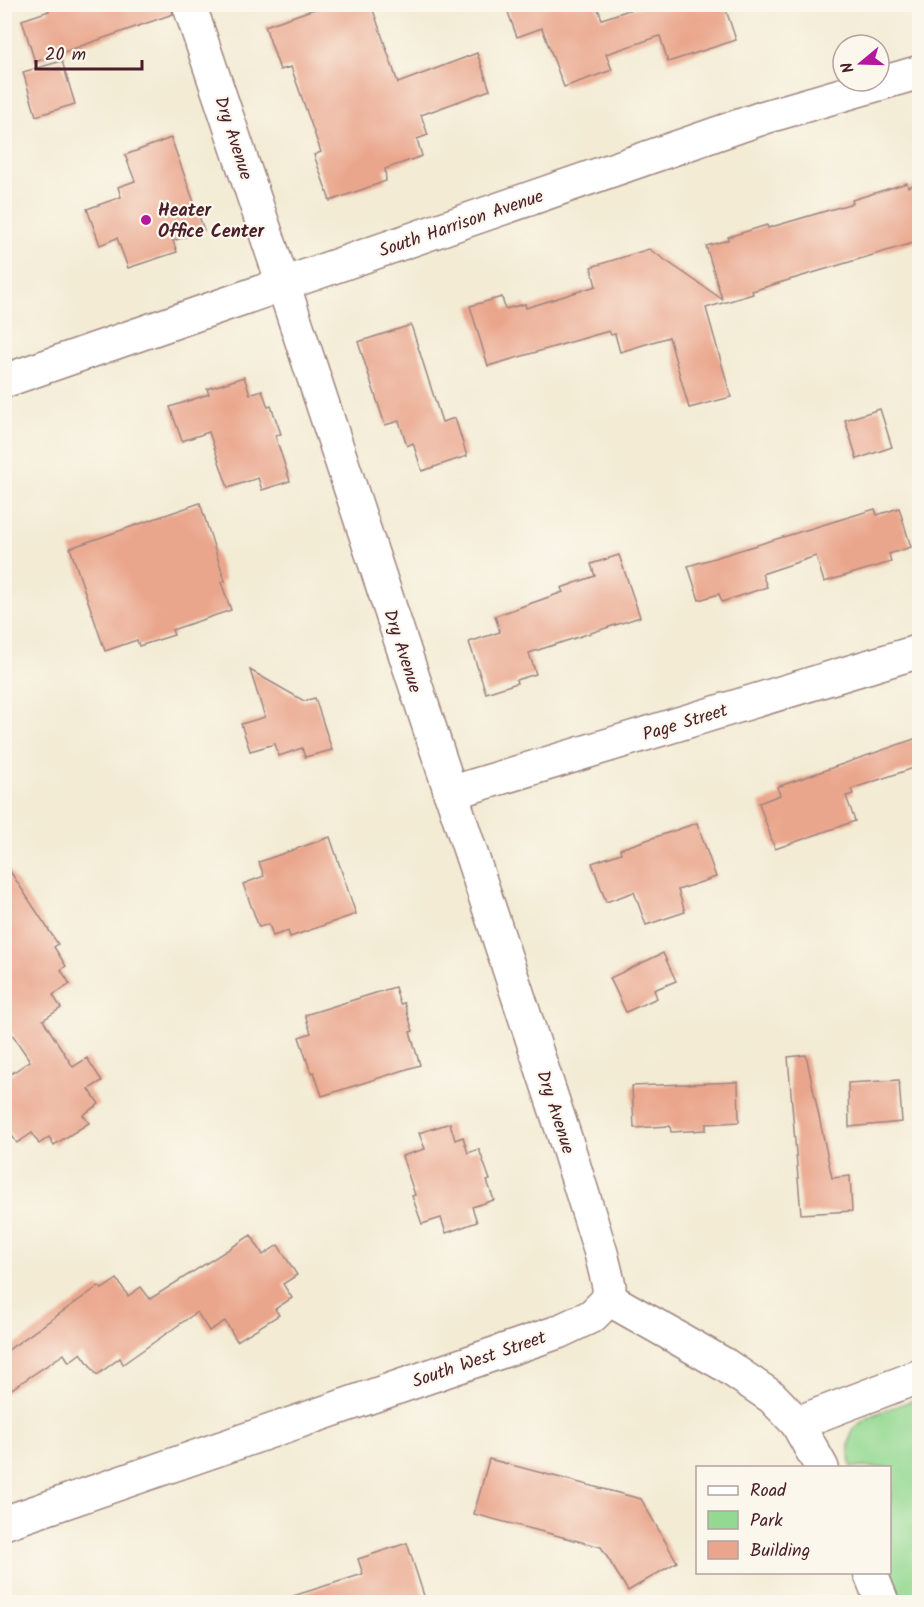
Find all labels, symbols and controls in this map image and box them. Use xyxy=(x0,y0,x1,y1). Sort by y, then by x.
scale bar xyxy=(36,33,142,71)
north arrow xyxy=(831,33,891,93)
text: 20 m xyxy=(45,41,86,70)
text: N xyxy=(835,59,862,76)
street label: Dry Avenue xyxy=(205,93,260,184)
street label: South Harrison Avenue xyxy=(375,183,548,266)
place label: Heater Office Center xyxy=(158,197,266,247)
marker: Heater Office Center xyxy=(139,213,153,227)
street label: Dry Avenue xyxy=(374,606,429,697)
street label: Page Street xyxy=(639,696,733,750)
street label: Dry Avenue xyxy=(527,1067,582,1158)
street label: South West Street xyxy=(409,1324,551,1397)
legend xyxy=(696,1466,891,1574)
text: Road xyxy=(750,1477,787,1506)
text: Park xyxy=(750,1507,783,1536)
text: Building xyxy=(750,1537,810,1566)

